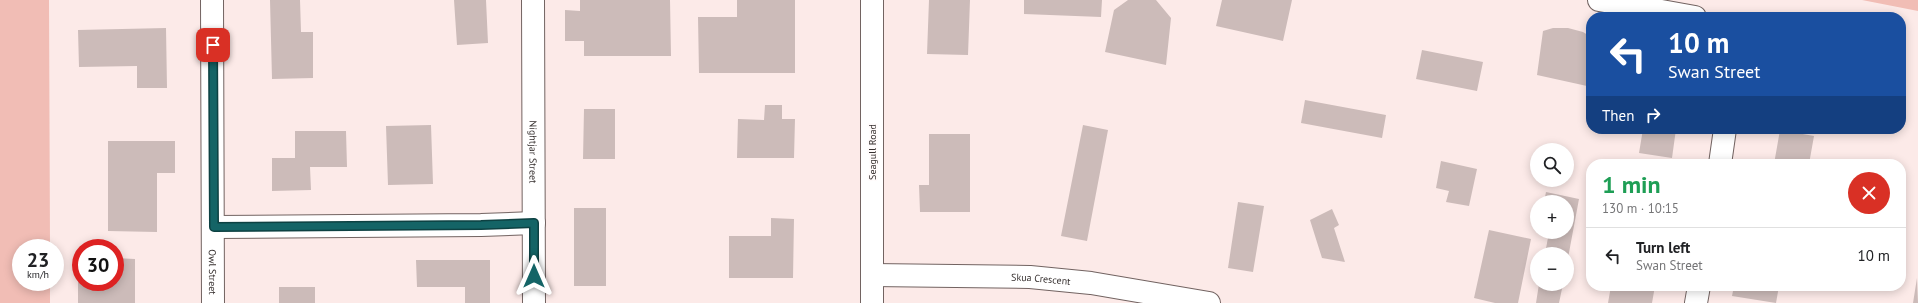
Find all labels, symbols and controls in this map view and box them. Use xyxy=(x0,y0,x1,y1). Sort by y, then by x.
text: 10 m xyxy=(1668,24,1729,61)
pin xyxy=(196,28,230,62)
icon: left xyxy=(1602,28,1654,80)
icon: arrive xyxy=(202,34,224,56)
text: Swan Street xyxy=(1668,60,1760,83)
icon: right xyxy=(1642,104,1664,126)
text: Then xyxy=(1602,106,1634,125)
street label: Nightjar Street xyxy=(526,120,540,184)
street label: Seagull Road xyxy=(866,124,879,180)
map controls xyxy=(1530,143,1574,291)
button: search xyxy=(1530,143,1574,187)
text: 1 min xyxy=(1602,169,1661,200)
button: close xyxy=(1848,172,1890,214)
button: + xyxy=(1530,195,1574,239)
text: 130 m · 10:15 xyxy=(1602,200,1679,217)
text: Turn left xyxy=(1636,238,1690,257)
speed limit sign: 30 xyxy=(72,239,124,291)
icon: left xyxy=(1602,245,1624,267)
text: 10 m xyxy=(1857,246,1890,265)
text: 23 xyxy=(27,247,49,273)
button: − xyxy=(1530,247,1574,291)
street label: Owl Street xyxy=(206,249,219,295)
position arrow xyxy=(513,255,555,297)
text: Swan Street xyxy=(1636,257,1703,274)
text: km/h xyxy=(27,268,49,281)
street label: Skua Crescent xyxy=(1011,271,1072,288)

